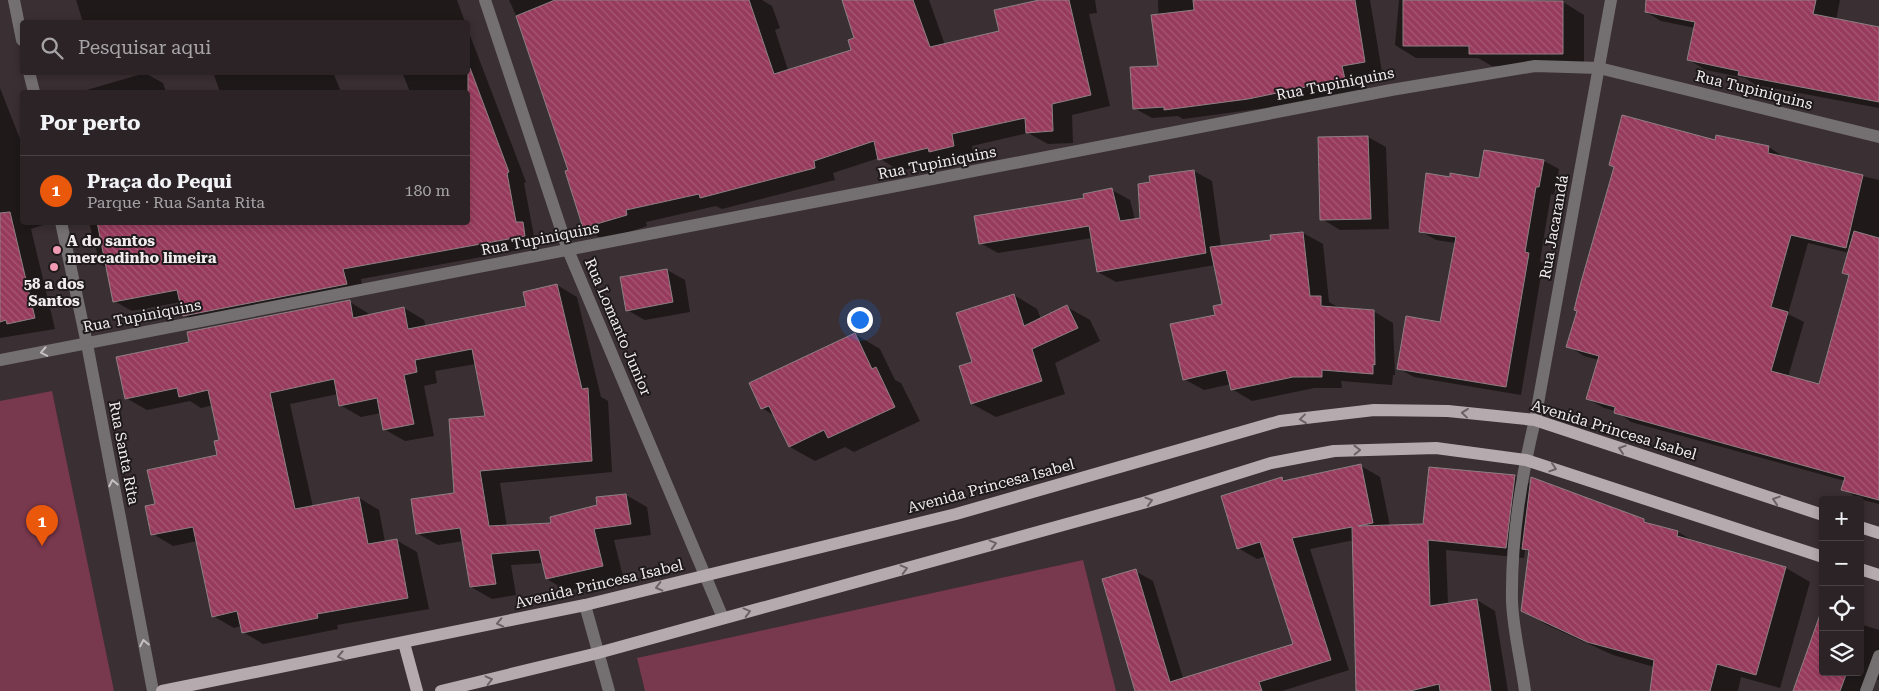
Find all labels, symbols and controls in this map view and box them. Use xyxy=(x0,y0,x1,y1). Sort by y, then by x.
search box xyxy=(20,20,470,75)
icon: search xyxy=(38,34,66,62)
text: Pesquisar aqui xyxy=(78,36,211,59)
street label: Rua Tupiniquins xyxy=(1274,64,1396,104)
street label: Rua Tupiniquins xyxy=(1694,67,1814,113)
text: Por perto xyxy=(40,111,141,135)
street label: Rua Tupiniquins xyxy=(876,143,998,183)
text: Praça do Pequi xyxy=(87,170,232,193)
street label: Rua Jacarandá xyxy=(1536,173,1572,281)
text: 1 xyxy=(52,181,60,200)
text: 180 m xyxy=(404,181,450,200)
text: Parque · Rua Santa Rita xyxy=(87,193,265,212)
street label: Rua Tupiniquins xyxy=(479,219,601,259)
place label: A do santos mercadinho limeira xyxy=(67,232,217,267)
marker: A do santos mercadinho limeira xyxy=(51,244,63,256)
street label: Rua Lomanto Junior xyxy=(581,256,655,398)
marker: 58 a dos Santos xyxy=(48,261,60,273)
place label: 58 a dos Santos xyxy=(24,275,85,310)
street label: Rua Tupiniquins xyxy=(81,296,203,336)
your location xyxy=(847,307,873,333)
one-way arrow xyxy=(39,346,48,356)
street label: Avenida Princesa Isabel xyxy=(1529,396,1699,464)
street label: Rua Santa Rita xyxy=(105,400,143,506)
one-way arrow xyxy=(1460,407,1468,418)
one-way arrow xyxy=(1298,413,1306,424)
one-way arrow xyxy=(1618,444,1627,454)
one-way arrow xyxy=(1354,445,1362,455)
street label: Avenida Princesa Isabel xyxy=(906,455,1077,517)
one-way arrow xyxy=(1548,463,1556,473)
one-way arrow xyxy=(109,479,119,488)
one-way arrow xyxy=(1773,495,1781,505)
one-way arrow xyxy=(1145,496,1153,506)
map controls xyxy=(1819,496,1864,676)
button: + xyxy=(1819,496,1864,541)
pin: 1 xyxy=(26,505,58,546)
one-way arrow xyxy=(988,539,997,550)
button: − xyxy=(1819,541,1864,586)
street label: Avenida Princesa Isabel xyxy=(513,556,685,612)
one-way arrow xyxy=(899,564,907,574)
one-way arrow xyxy=(654,581,663,592)
button: locate xyxy=(1819,586,1864,631)
one-way arrow xyxy=(743,607,751,617)
one-way arrow xyxy=(496,617,505,628)
button: layers xyxy=(1819,631,1864,676)
one-way arrow xyxy=(139,639,149,648)
one-way arrow xyxy=(337,650,346,660)
one-way arrow xyxy=(484,675,493,686)

